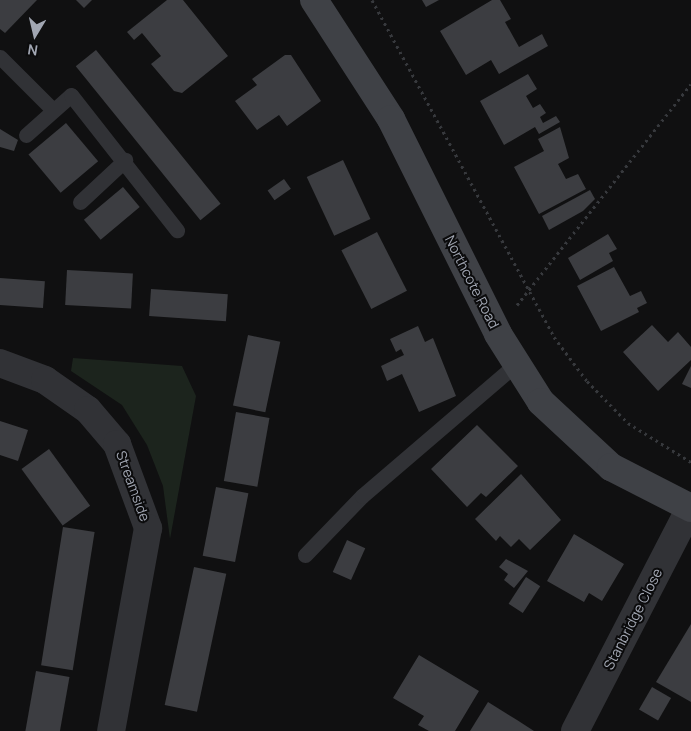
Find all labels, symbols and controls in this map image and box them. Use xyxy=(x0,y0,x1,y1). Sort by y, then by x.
north arrow xyxy=(10,10,60,60)
text: N xyxy=(26,40,39,60)
street label: Northcote Road xyxy=(441,233,503,331)
street label: Streamside xyxy=(112,448,154,524)
street label: Stanbridge Close xyxy=(600,565,666,673)

